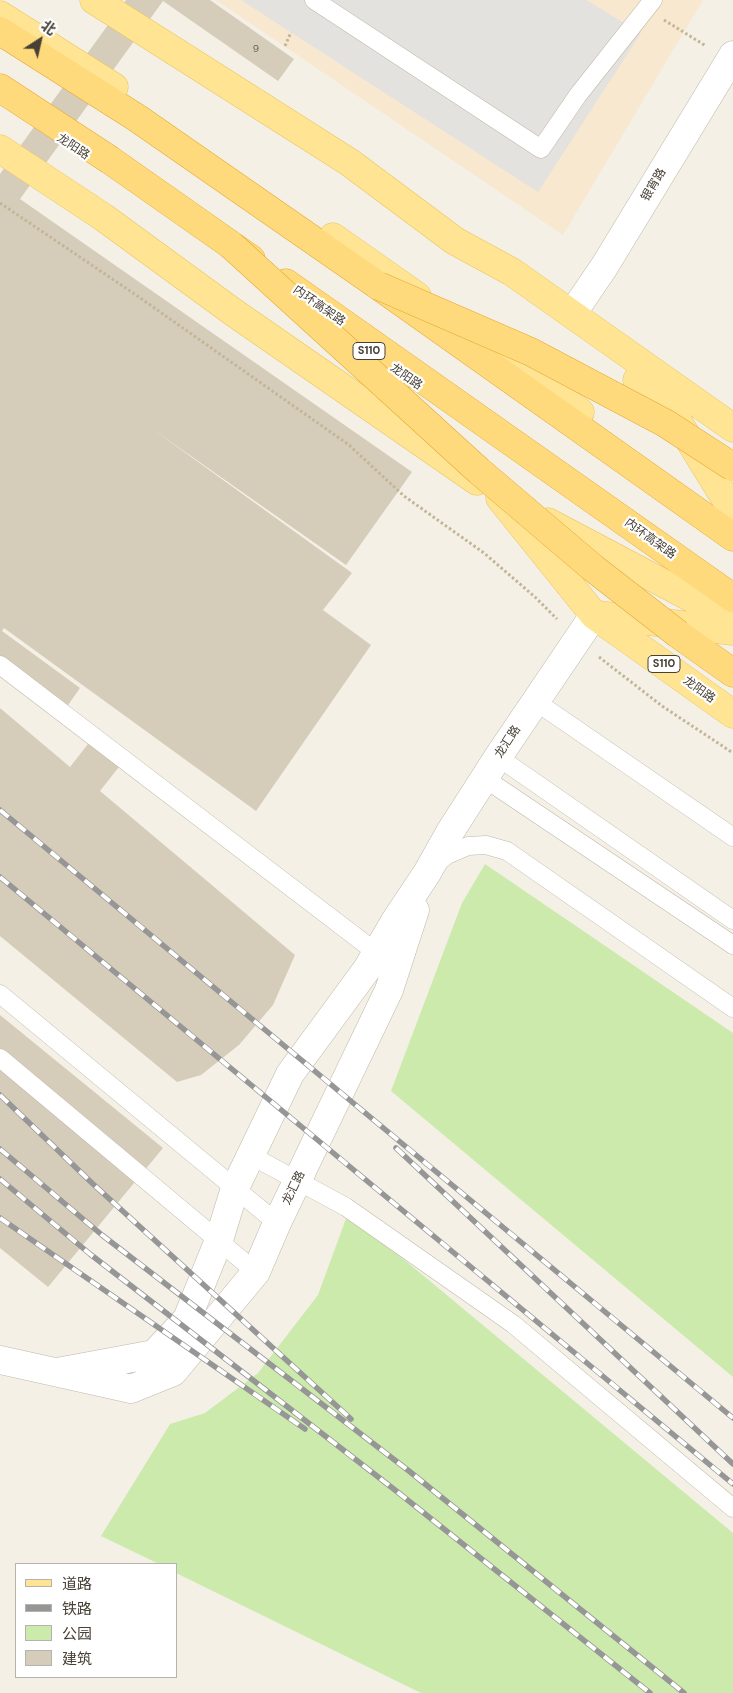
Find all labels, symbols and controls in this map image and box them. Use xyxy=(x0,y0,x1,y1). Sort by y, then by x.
north arrow xyxy=(15,15,65,65)
text: 北 xyxy=(38,16,59,39)
house number: 9 xyxy=(253,43,259,55)
street label: 龙阳路 xyxy=(54,131,92,163)
street label: 银宵路 xyxy=(639,166,669,204)
street label: 内环高架路 xyxy=(290,283,348,329)
road number: S110 xyxy=(353,342,385,360)
street label: 龙阳路 xyxy=(387,361,425,393)
street label: 内环高架路 xyxy=(621,516,679,562)
road number: S110 xyxy=(648,656,680,672)
street label: 龙阳路 xyxy=(680,674,718,706)
street label: 龙汇路 xyxy=(492,723,524,761)
street label: 龙汇路 xyxy=(280,1169,308,1207)
legend xyxy=(15,1563,178,1678)
text: 道路 xyxy=(62,1574,92,1594)
text: 铁路 xyxy=(62,1599,92,1619)
text: 公园 xyxy=(62,1624,92,1644)
text: 建筑 xyxy=(62,1649,92,1669)

